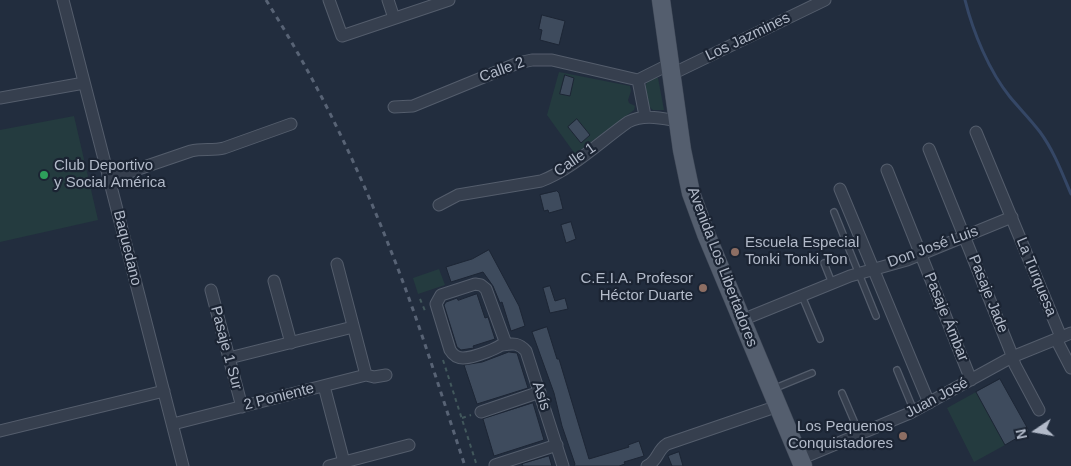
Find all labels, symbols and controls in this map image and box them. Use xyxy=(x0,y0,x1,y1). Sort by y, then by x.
street label: Los Jazmines xyxy=(703,9,793,65)
street label: Calle 2 xyxy=(477,54,527,86)
street label: Calle 1 xyxy=(551,139,599,181)
place label: Club Deportivo y Social América xyxy=(54,157,166,192)
marker: Club Deportivo y Social América xyxy=(38,169,50,181)
street label: Avenida Los Libertadores xyxy=(683,184,761,350)
street label: Baquedano xyxy=(109,209,145,287)
street label: Don José Luis xyxy=(885,222,981,272)
place label: Escuela Especial Tonki Tonki Ton xyxy=(745,234,859,269)
street label: La Turquesa xyxy=(1012,235,1060,319)
marker: Escuela Especial Tonki Tonki Ton xyxy=(729,246,741,258)
street label: Pasaje Jade xyxy=(964,252,1012,336)
place label: C.E.I.A. Profesor Héctor Duarte xyxy=(580,270,693,305)
street label: Pasaje Ámbar xyxy=(920,270,972,364)
marker: C.E.I.A. Profesor Héctor Duarte xyxy=(697,282,709,294)
street label: Pasaje 1 Sur xyxy=(206,304,246,392)
street label: Juan José xyxy=(903,374,971,422)
street label: Asís xyxy=(528,379,554,413)
street label: 2 Poniente xyxy=(242,380,316,414)
north arrow xyxy=(1011,406,1061,456)
place label: Los Pequenos Conquistadores xyxy=(788,418,893,453)
text: N xyxy=(1012,428,1030,441)
marker: Los Pequenos Conquistadores xyxy=(897,430,909,442)

